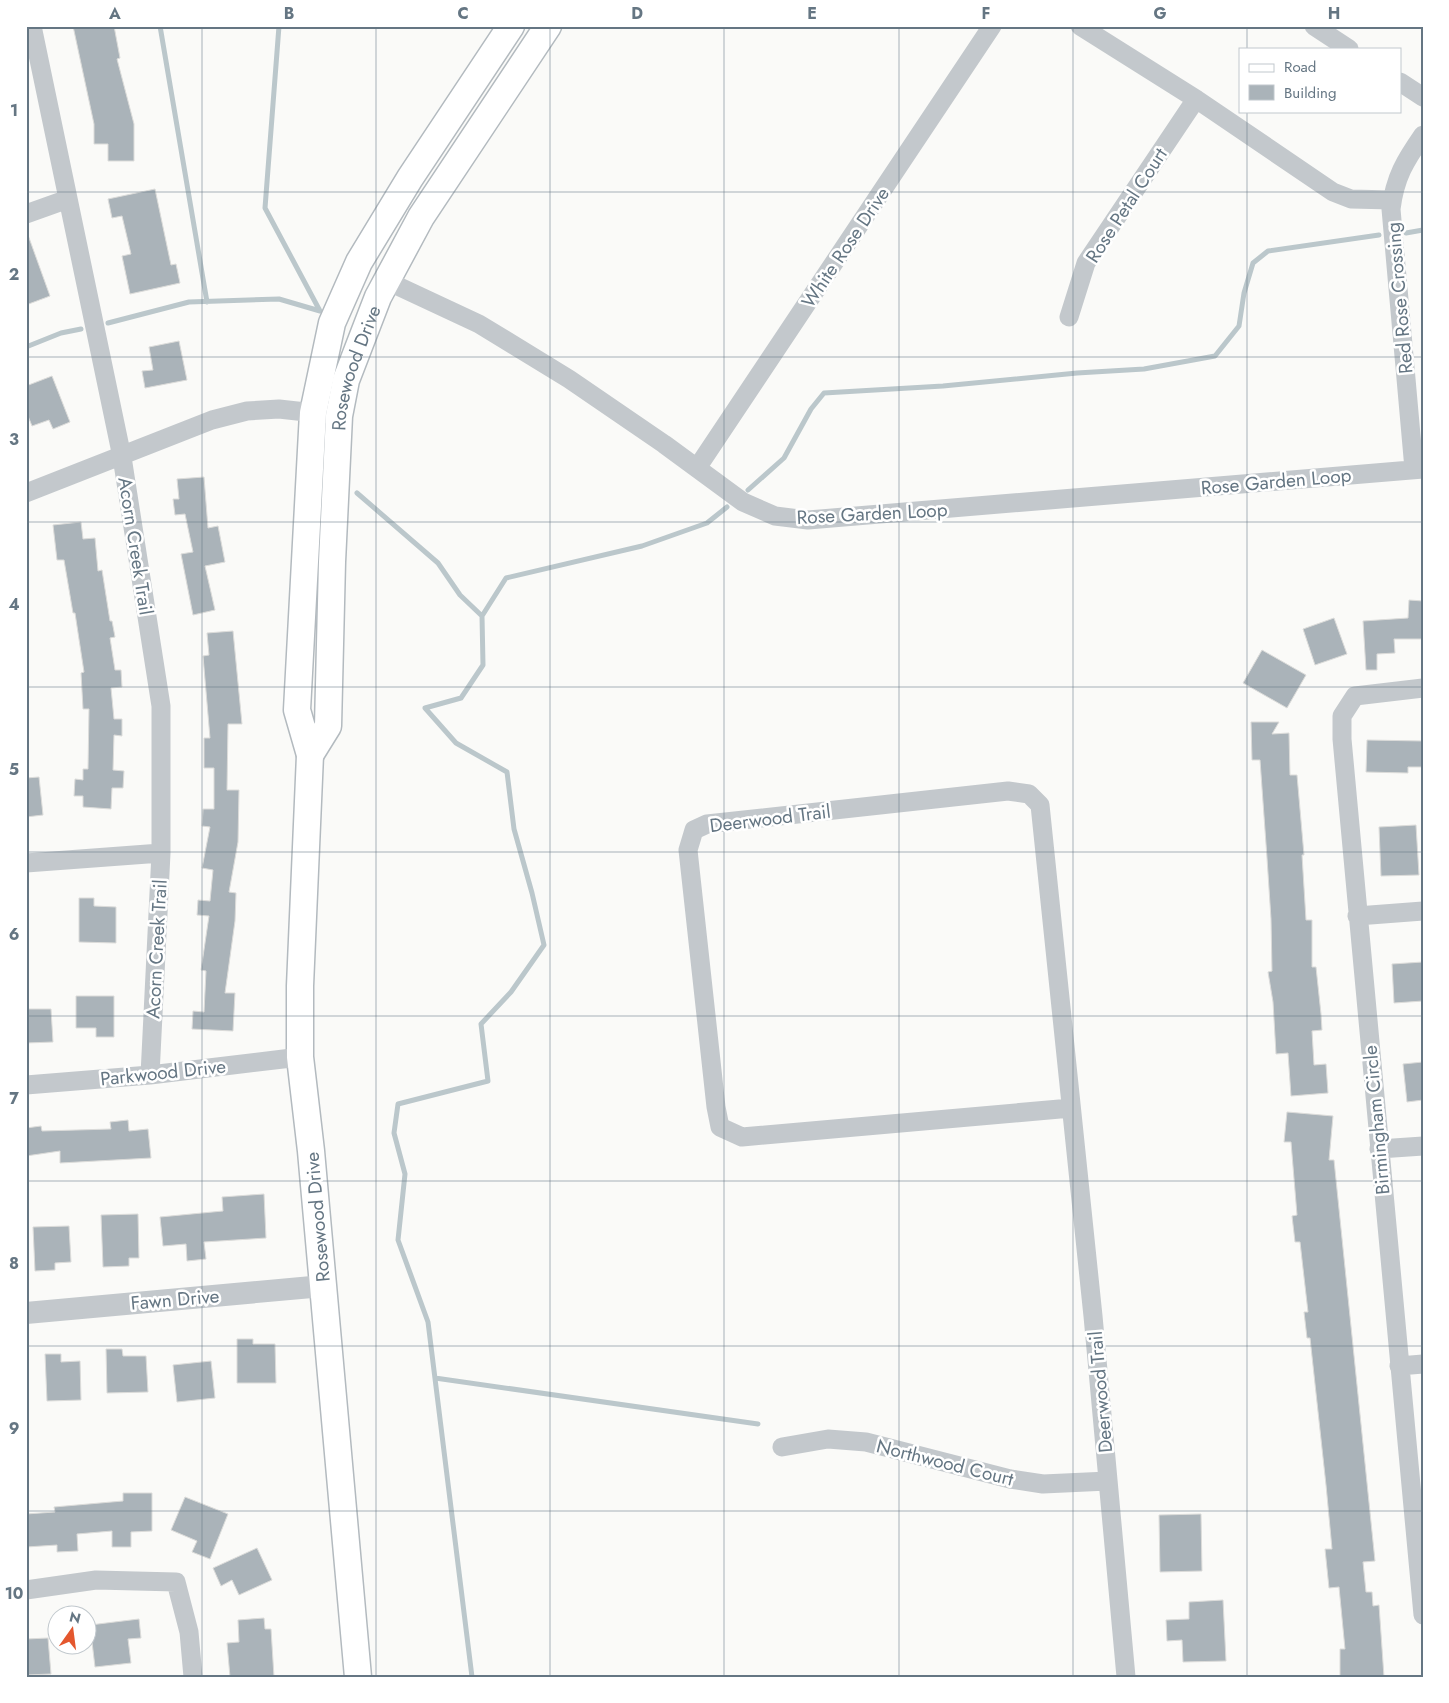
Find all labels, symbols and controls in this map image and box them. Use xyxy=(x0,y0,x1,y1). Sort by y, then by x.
text: A xyxy=(108,2,121,25)
text: B xyxy=(284,2,294,25)
text: C xyxy=(457,2,469,25)
text: D xyxy=(631,2,643,25)
text: E xyxy=(807,2,817,25)
text: F xyxy=(982,2,990,25)
text: G xyxy=(1153,2,1167,25)
text: H xyxy=(1328,2,1340,25)
legend xyxy=(1239,48,1402,112)
text: Road xyxy=(1284,56,1316,78)
text: Building xyxy=(1284,82,1336,104)
text: 1 xyxy=(10,99,18,122)
street label: Rose Petal Court xyxy=(1079,142,1174,268)
street label: White Rose Drive xyxy=(795,181,896,313)
street label: Red Rose Crossing xyxy=(1379,221,1420,375)
text: 2 xyxy=(9,263,19,286)
street label: Rosewood Drive xyxy=(325,301,388,431)
text: 3 xyxy=(9,428,19,451)
street label: Rose Garden Loop xyxy=(1200,461,1353,502)
street label: Acorn Creek Trail xyxy=(111,475,160,617)
street label: Rose Garden Loop xyxy=(796,496,948,531)
text: 4 xyxy=(8,593,20,616)
text: 5 xyxy=(9,758,19,781)
street label: Deerwood Trail xyxy=(708,798,832,839)
street label: Acorn Creek Trail xyxy=(139,879,174,1019)
text: 6 xyxy=(9,923,19,946)
street label: Birmingham Circle xyxy=(1357,1044,1396,1196)
street label: Parkwood Drive xyxy=(99,1052,227,1093)
text: 7 xyxy=(9,1087,19,1110)
street label: Rosewood Drive xyxy=(298,1151,337,1283)
text: 8 xyxy=(9,1252,19,1275)
street label: Fawn Drive xyxy=(130,1282,221,1317)
street label: Deerwood Trail xyxy=(1082,1330,1119,1454)
text: 9 xyxy=(9,1417,19,1440)
street label: Northwood Court xyxy=(873,1432,1017,1493)
text: 10 xyxy=(5,1582,23,1605)
north arrow xyxy=(48,1606,98,1656)
text: N xyxy=(67,1606,83,1628)

